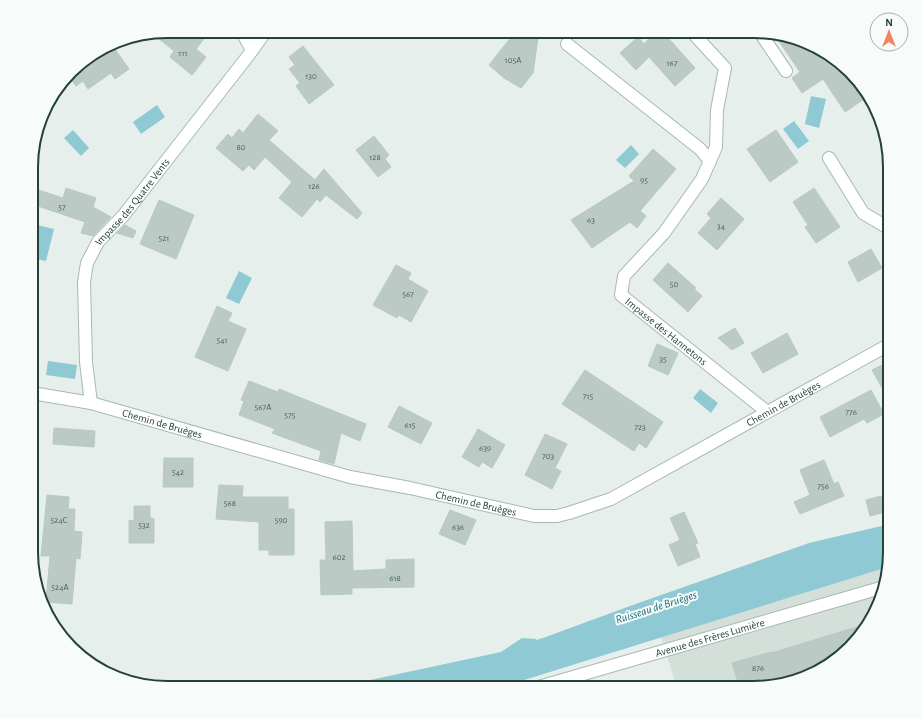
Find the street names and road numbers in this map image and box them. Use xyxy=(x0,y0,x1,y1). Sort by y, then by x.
street label: Impasse des Quatre Vents xyxy=(92,156,171,247)
street label: Impasse des Hannetons xyxy=(623,295,709,367)
street label: Chemin de Bruèges xyxy=(744,378,822,428)
street label: Chemin de Bruèges xyxy=(121,407,204,440)
street label: Chemin de Bruèges xyxy=(435,488,518,517)
street label: Avenue des Frères Lumière xyxy=(654,616,766,658)

